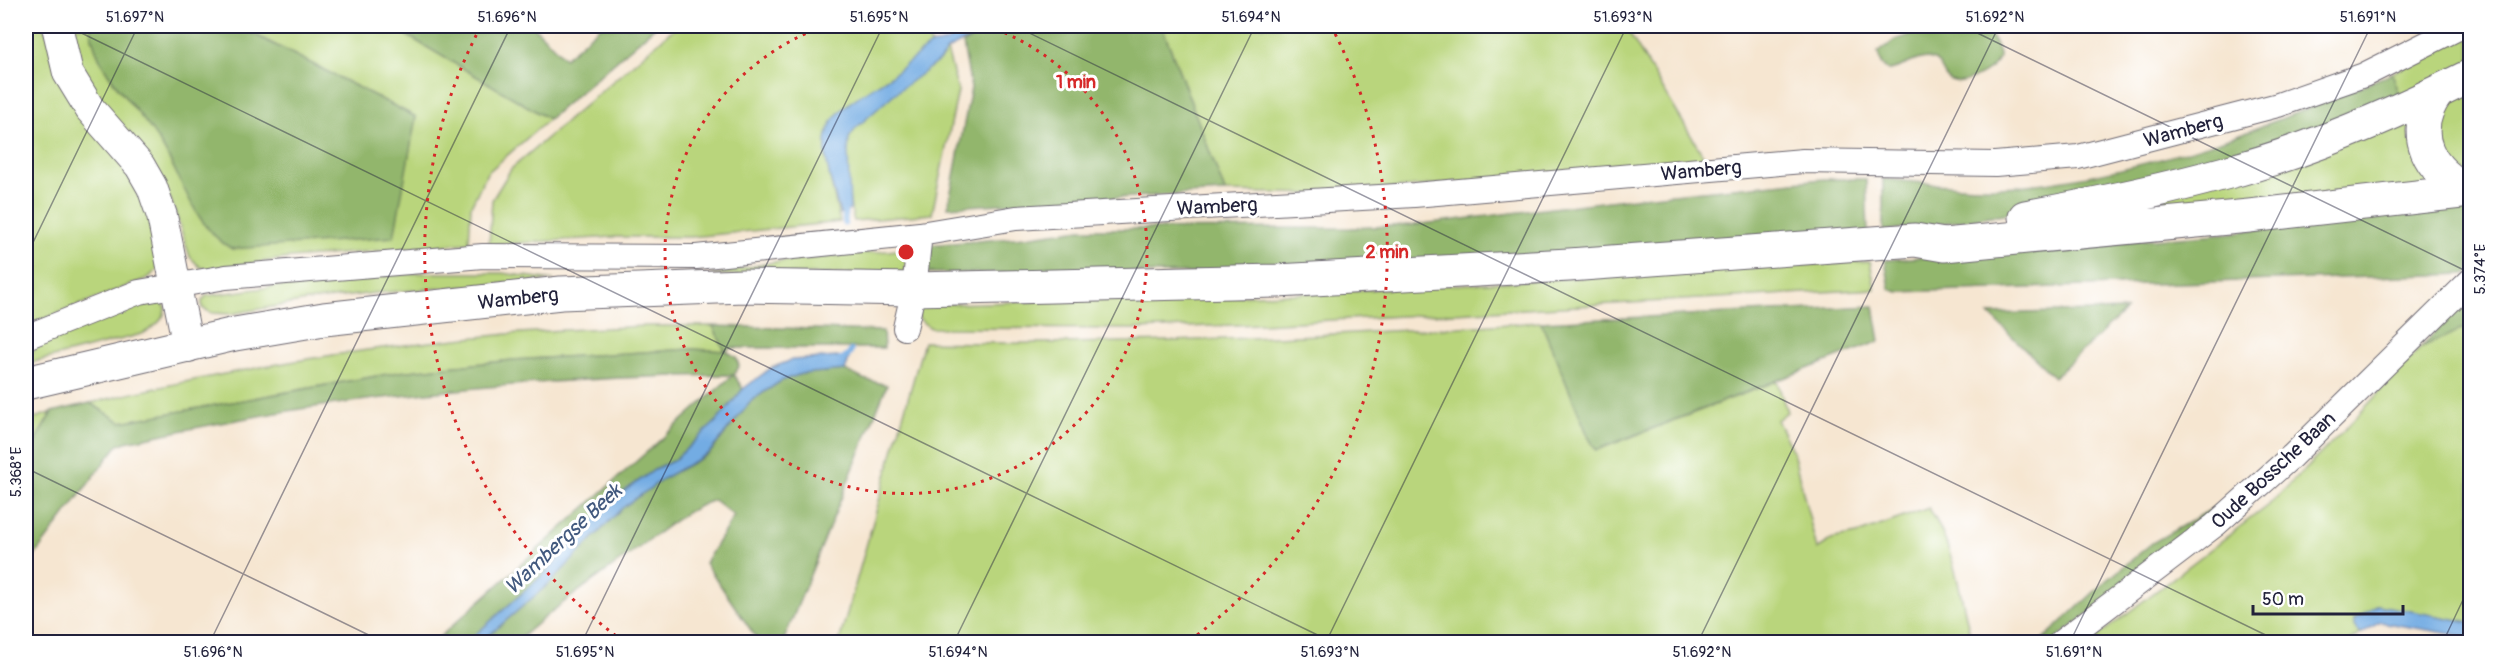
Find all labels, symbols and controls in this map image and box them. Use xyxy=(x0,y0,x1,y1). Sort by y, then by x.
text: 51.697°N xyxy=(106,8,164,27)
text: 51.696°N xyxy=(477,8,537,27)
text: 51.695°N xyxy=(850,8,908,27)
text: 51.694°N xyxy=(1221,8,1281,27)
text: 51.693°N xyxy=(1594,8,1652,27)
text: 51.692°N xyxy=(1966,8,2024,27)
text: 51.691°N xyxy=(2340,8,2396,27)
text: 1 min xyxy=(1056,71,1096,94)
street label: Wamberg xyxy=(2141,108,2225,153)
street label: Wamberg xyxy=(1660,155,1742,186)
street label: Wamberg xyxy=(1176,192,1258,221)
text: 2 min xyxy=(1365,241,1409,264)
centre of rings xyxy=(896,242,916,262)
text: 5.374°E xyxy=(2471,243,2490,294)
street label: Wamberg xyxy=(476,282,560,315)
street label: Oude Bossche Baan xyxy=(2206,406,2341,535)
text: 5.368°E xyxy=(7,447,26,497)
water label: Wambergse Beek xyxy=(499,477,629,601)
scale bar xyxy=(2253,578,2403,616)
text: 50 m xyxy=(2262,588,2304,611)
text: 51.696°N xyxy=(183,643,243,662)
text: 51.695°N xyxy=(556,643,614,662)
text: 51.694°N xyxy=(928,643,988,662)
text: 51.693°N xyxy=(1301,643,1359,662)
text: 51.692°N xyxy=(1673,643,1731,662)
text: 51.691°N xyxy=(2046,643,2102,662)

